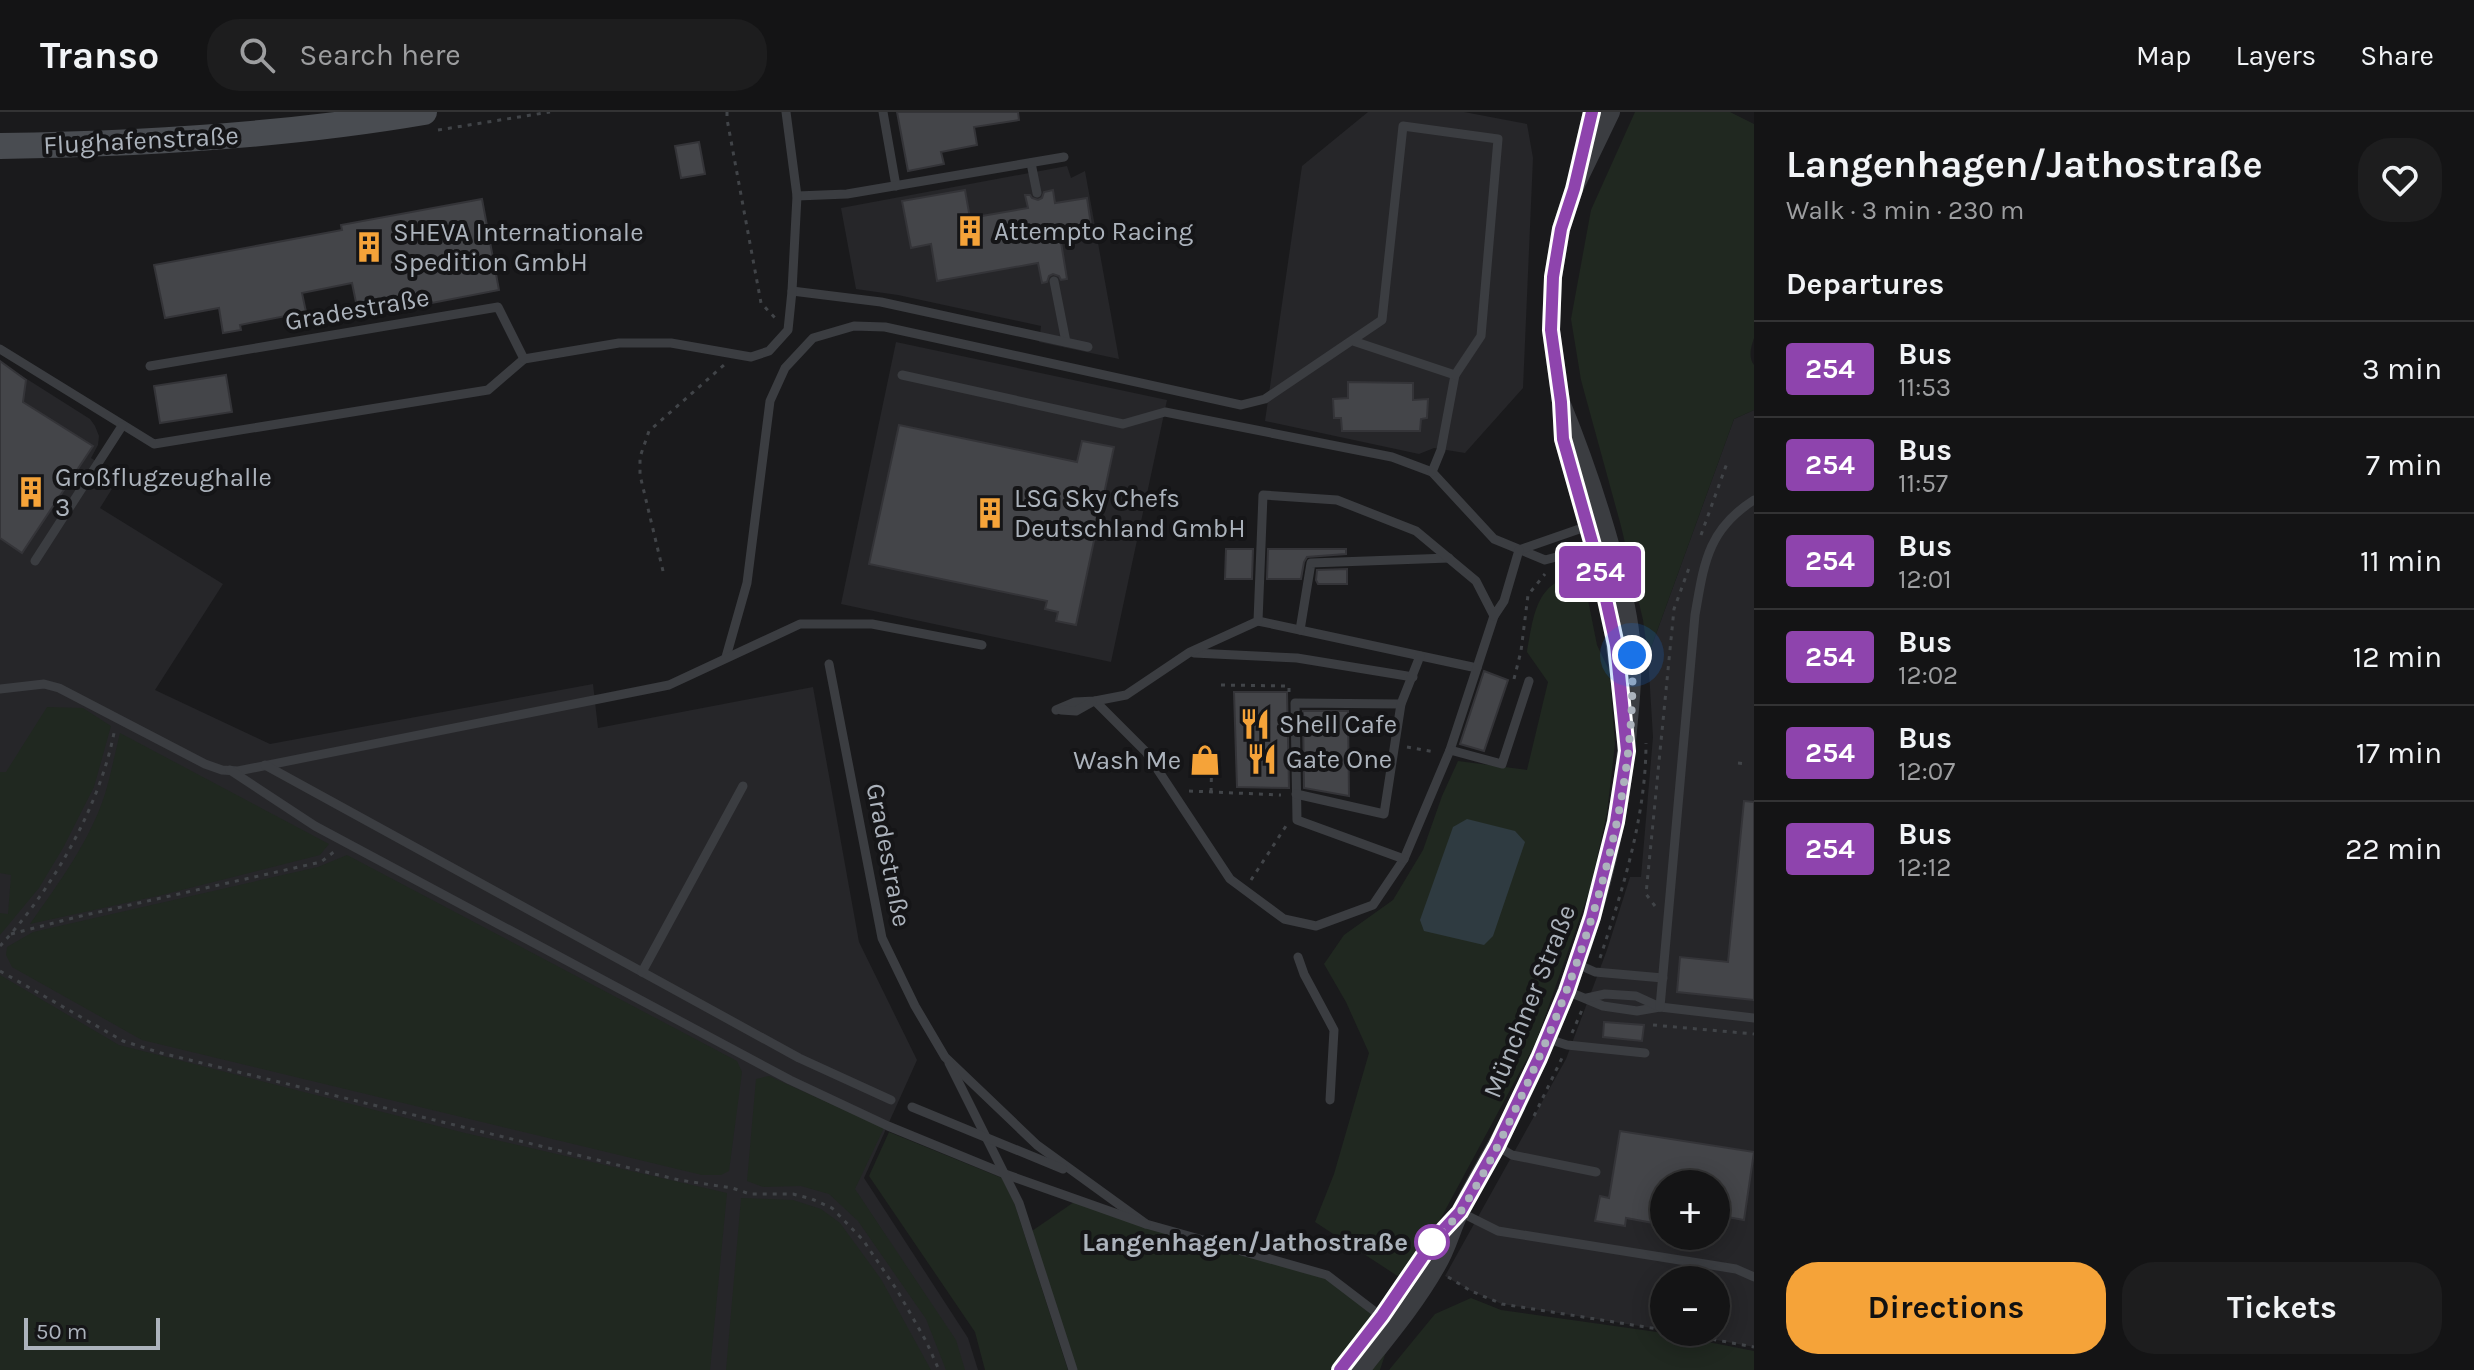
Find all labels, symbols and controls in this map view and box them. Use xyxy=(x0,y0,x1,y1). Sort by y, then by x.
search box xyxy=(207,19,767,91)
text: Transo xyxy=(40,33,159,78)
icon: search xyxy=(235,33,279,77)
text: Search here xyxy=(299,37,461,73)
text: Map xyxy=(2136,39,2191,72)
text: Layers xyxy=(2235,39,2316,72)
text: Share xyxy=(2360,39,2434,72)
street label: Flughafenstraße xyxy=(42,120,240,161)
button: heart xyxy=(2358,138,2442,222)
text: Langenhagen/Jathostraße xyxy=(1786,142,2263,187)
text: Walk · 3 min · 230 m xyxy=(1786,195,2024,226)
building icon: Attempto Racing xyxy=(953,214,987,248)
place label: Attempto Racing xyxy=(994,216,1194,247)
place label: SHEVA Internationale Spedition GmbH xyxy=(393,217,643,278)
building icon: SHEVA Internationale Spedition GmbH xyxy=(352,230,386,264)
text: Departures xyxy=(1786,266,1944,302)
street label: Gradestraße xyxy=(283,282,432,337)
text: Bus xyxy=(1898,336,1952,372)
text: 3 min xyxy=(2362,351,2442,387)
text: 254 xyxy=(1805,352,1855,385)
text: 11:53 xyxy=(1898,372,1951,403)
text: Bus xyxy=(1898,432,1952,468)
text: 7 min xyxy=(2366,447,2442,483)
text: 254 xyxy=(1805,448,1855,481)
place label: Großflugzeughalle 3 xyxy=(55,462,272,523)
text: 11:57 xyxy=(1898,468,1948,499)
building icon: Großflugzeughalle 3 xyxy=(14,475,48,509)
place label: LSG Sky Chefs Deutschland GmbH xyxy=(1014,483,1246,544)
building icon: LSG Sky Chefs Deutschland GmbH xyxy=(973,496,1007,530)
text: Bus xyxy=(1898,528,1952,564)
text: 11 min xyxy=(2360,543,2442,579)
text: 254 xyxy=(1805,544,1855,577)
line badge: 254 xyxy=(1554,546,1646,598)
text: 254 xyxy=(1575,555,1625,588)
text: 12:01 xyxy=(1898,564,1952,595)
text: Bus xyxy=(1898,624,1952,660)
your location xyxy=(1612,635,1652,675)
text: 12 min xyxy=(2352,639,2442,675)
text: 254 xyxy=(1805,640,1855,673)
text: 12:02 xyxy=(1898,660,1958,691)
restaurant icon: Shell Cafe xyxy=(1238,707,1272,741)
place label: Shell Cafe xyxy=(1279,709,1397,740)
text: Bus xyxy=(1898,720,1952,756)
text: 17 min xyxy=(2356,735,2442,771)
text: 254 xyxy=(1805,736,1855,769)
restaurant icon: Gate One xyxy=(1245,742,1279,776)
shop icon: Wash Me xyxy=(1188,743,1222,777)
place label: Gate One xyxy=(1286,744,1392,775)
place label: Wash Me xyxy=(1073,745,1181,776)
text: 12:07 xyxy=(1898,756,1955,787)
street label: Gradestraße xyxy=(859,781,918,930)
text: Bus xyxy=(1898,816,1952,852)
text: 22 min xyxy=(2345,831,2442,867)
text: 254 xyxy=(1805,832,1855,865)
text: 12:12 xyxy=(1898,852,1951,883)
street label: Münchner Straße xyxy=(1477,900,1582,1102)
map controls xyxy=(1650,1170,1730,1346)
button: + xyxy=(1650,1170,1730,1250)
marker: Langenhagen/Jathostraße xyxy=(1415,1225,1449,1259)
place label: Langenhagen/Jathostraße xyxy=(1082,1227,1408,1258)
button: Directions xyxy=(1786,1262,2106,1354)
button: Tickets xyxy=(2122,1262,2442,1354)
button: − xyxy=(1650,1266,1730,1346)
scale bar xyxy=(24,1314,160,1350)
text: 50 m xyxy=(36,1319,87,1345)

